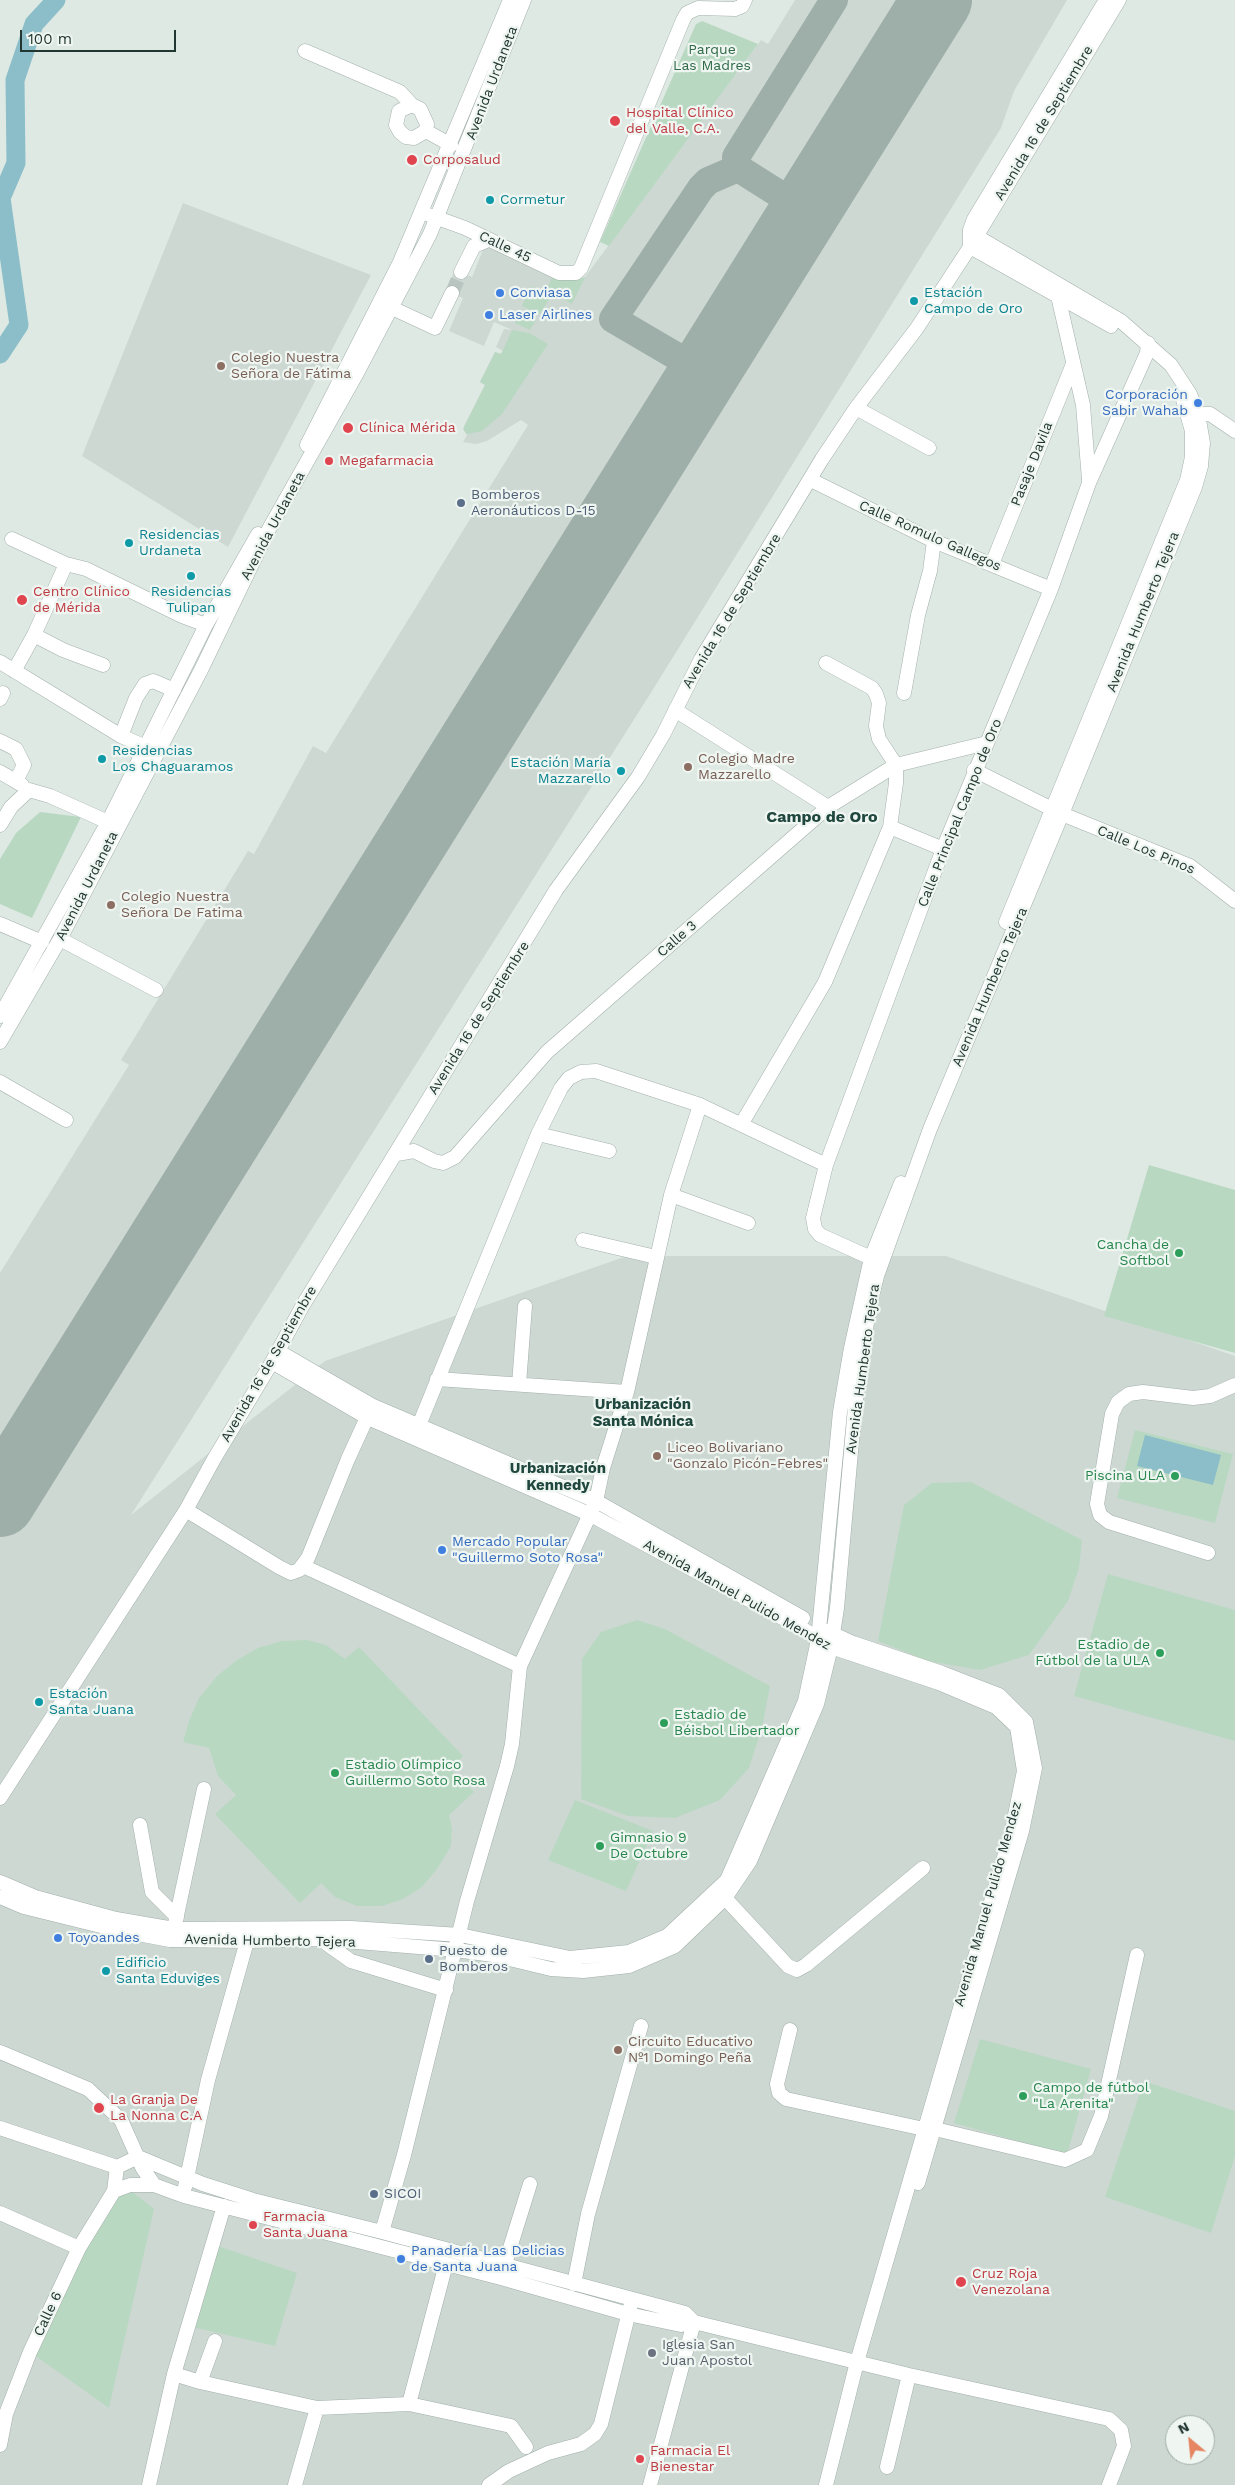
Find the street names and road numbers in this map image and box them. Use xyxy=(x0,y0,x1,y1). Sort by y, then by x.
street label: Avenida Urdaneta xyxy=(463,24,521,142)
street label: Avenida 16 de Septiembre xyxy=(991,43,1097,203)
street label: Calle 45 xyxy=(476,228,534,266)
street label: Pasaje Davila xyxy=(1007,419,1057,509)
street label: Avenida Urdaneta xyxy=(237,469,309,583)
street label: Calle Romulo Gallegos xyxy=(856,497,1004,575)
street label: Avenida Humberto Tejera xyxy=(1103,529,1183,695)
street label: Avenida 16 de Septiembre xyxy=(679,531,785,691)
street label: Calle Principal Campo de Oro xyxy=(914,716,1006,910)
street label: Calle Los Pinos xyxy=(1095,822,1197,878)
street label: Avenida Urdaneta xyxy=(52,829,122,943)
street label: Avenida Humberto Tejera xyxy=(949,905,1031,1069)
street label: Calle 3 xyxy=(654,917,700,961)
street label: Avenida 16 de Septiembre xyxy=(425,938,533,1098)
street label: Avenida 16 de Septiembre xyxy=(217,1283,321,1445)
street label: Avenida Humberto Tejera xyxy=(843,1283,883,1455)
street label: Avenida Manuel Pulido Mendez xyxy=(640,1536,834,1654)
street label: Avenida Manuel Pulido Mendez xyxy=(951,1800,1025,2008)
street label: Avenida Humberto Tejera xyxy=(184,1931,356,1951)
street label: Calle 6 xyxy=(30,2289,66,2339)

